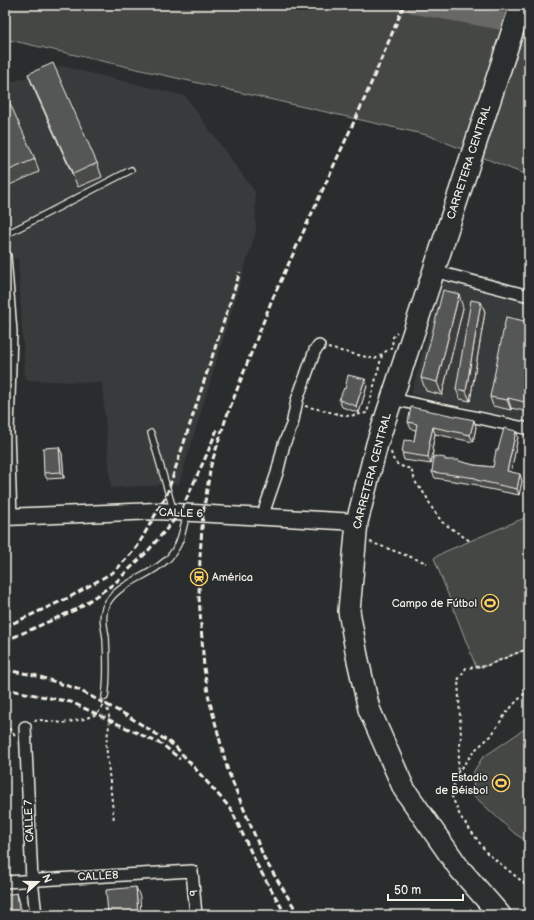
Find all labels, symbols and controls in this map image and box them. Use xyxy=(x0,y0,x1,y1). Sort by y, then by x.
street label: CARRETERA CENTRAL xyxy=(444,102,494,221)
street label: CARRETERA CENTRAL xyxy=(350,411,394,530)
street label: CALLE 6 xyxy=(159,506,204,520)
station icon: América xyxy=(189,567,209,587)
place label: América xyxy=(212,571,253,584)
sports icon: Campo de Fútbol xyxy=(480,593,500,613)
place label: Campo de Fútbol xyxy=(392,597,477,610)
place label: Estadio de Béisbol xyxy=(435,771,488,797)
sports icon: Estadio de Béisbol xyxy=(491,773,511,793)
street label: CALLE 7 xyxy=(21,799,37,843)
north arrow xyxy=(18,862,58,902)
street label: CALLE8 xyxy=(77,868,119,884)
text: N xyxy=(39,872,54,885)
scale bar xyxy=(388,876,463,902)
text: 50 m xyxy=(394,883,421,898)
street label: 9 xyxy=(187,889,201,897)

